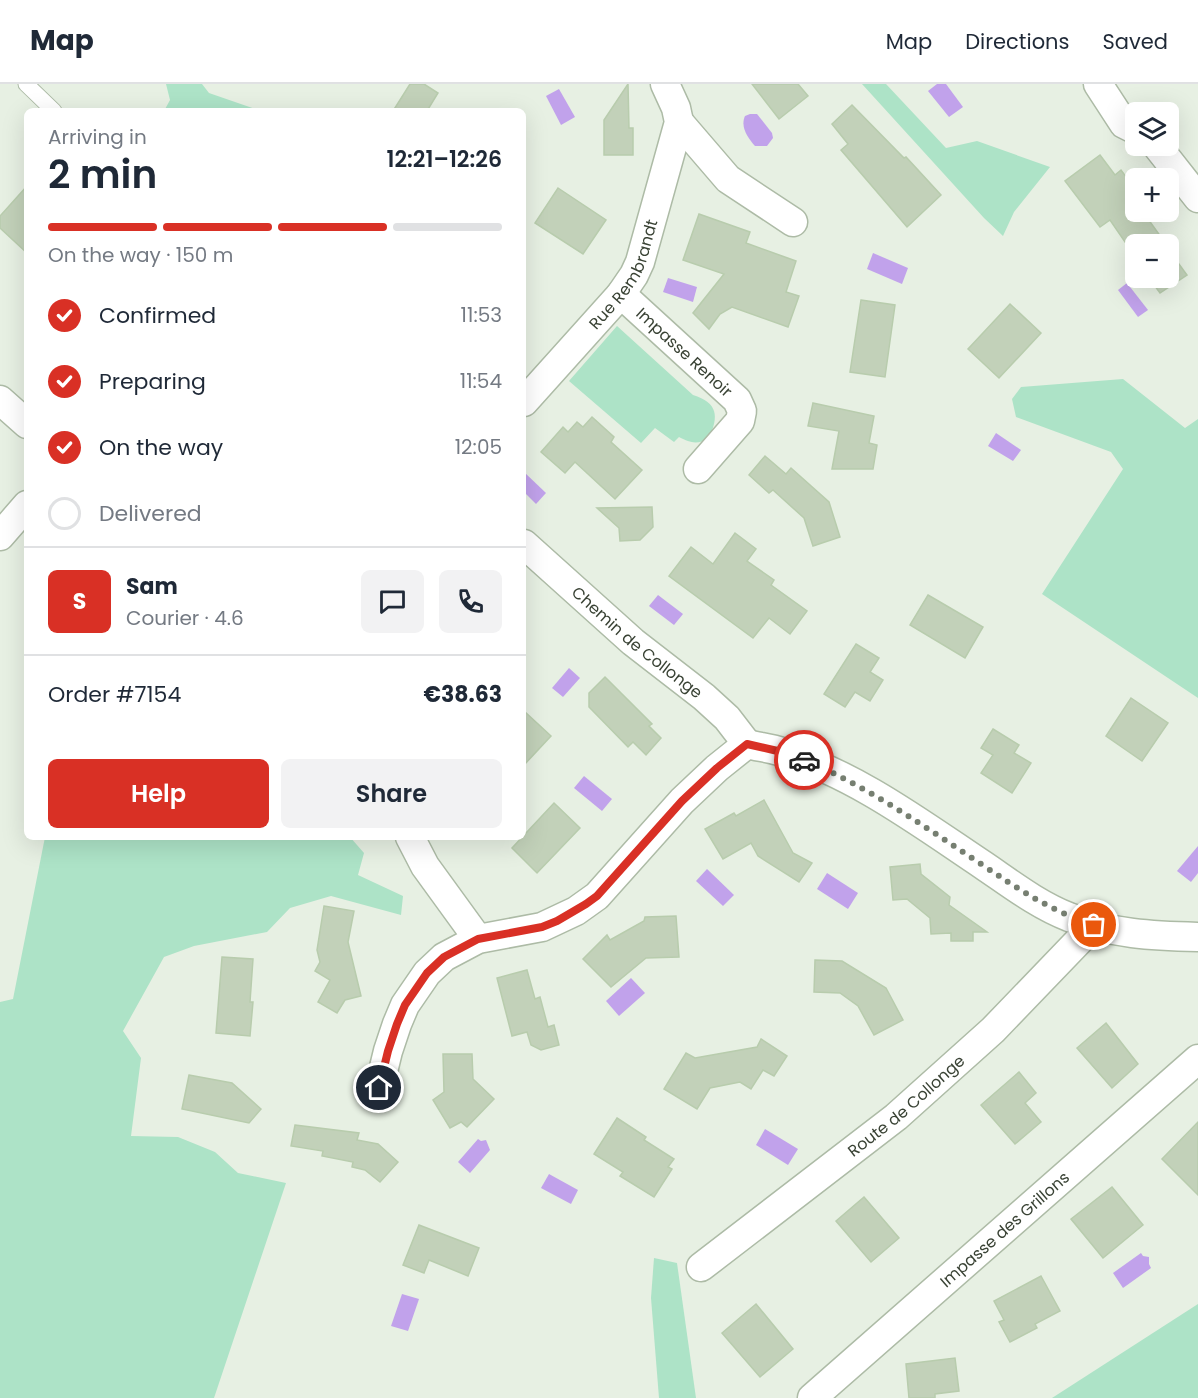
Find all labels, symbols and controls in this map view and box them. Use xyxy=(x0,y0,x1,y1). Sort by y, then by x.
text: Map xyxy=(30,21,94,60)
text: Map xyxy=(886,27,932,56)
text: Directions xyxy=(965,27,1069,56)
text: Saved xyxy=(1102,27,1168,56)
map controls xyxy=(1125,102,1179,288)
button: layers xyxy=(1125,102,1179,156)
text: Arriving in xyxy=(48,123,147,151)
text: 12:21–12:26 xyxy=(386,144,502,175)
text: 2 min xyxy=(48,147,157,202)
button: + xyxy=(1125,168,1179,222)
street label: Rue Rembrandt xyxy=(583,216,663,334)
button: − xyxy=(1125,234,1179,288)
text: On the way · 150 m xyxy=(48,241,233,269)
icon: check xyxy=(48,299,81,332)
text: Confirmed xyxy=(99,300,216,331)
text: 11:53 xyxy=(461,301,502,329)
street label: Impasse Renoir xyxy=(631,302,738,402)
icon: check xyxy=(48,365,81,398)
text: Preparing xyxy=(99,366,206,397)
text: 11:54 xyxy=(460,367,502,395)
icon: check xyxy=(48,431,81,464)
text: On the way xyxy=(99,432,223,463)
text: 12:05 xyxy=(455,433,502,461)
text: Delivered xyxy=(99,498,202,529)
button: chat xyxy=(361,570,424,633)
button: phone xyxy=(439,570,502,633)
text: Sam xyxy=(126,571,178,602)
street label: Chemin de Collonge xyxy=(567,581,708,704)
text: S xyxy=(73,586,86,617)
text: Courier · 4.6 xyxy=(126,604,244,632)
text: Order #7154 xyxy=(48,679,181,710)
text: €38.63 xyxy=(423,679,502,710)
courier xyxy=(774,730,834,790)
icon: car xyxy=(788,744,821,777)
button: Help xyxy=(48,759,269,828)
button: Share xyxy=(281,759,502,828)
pin xyxy=(1068,899,1119,950)
icon: bag xyxy=(1077,908,1110,941)
street label: Route de Collonge xyxy=(843,1049,970,1162)
pin xyxy=(353,1062,404,1113)
icon: home xyxy=(362,1071,395,1104)
street label: Impasse des Grillons xyxy=(935,1166,1074,1292)

